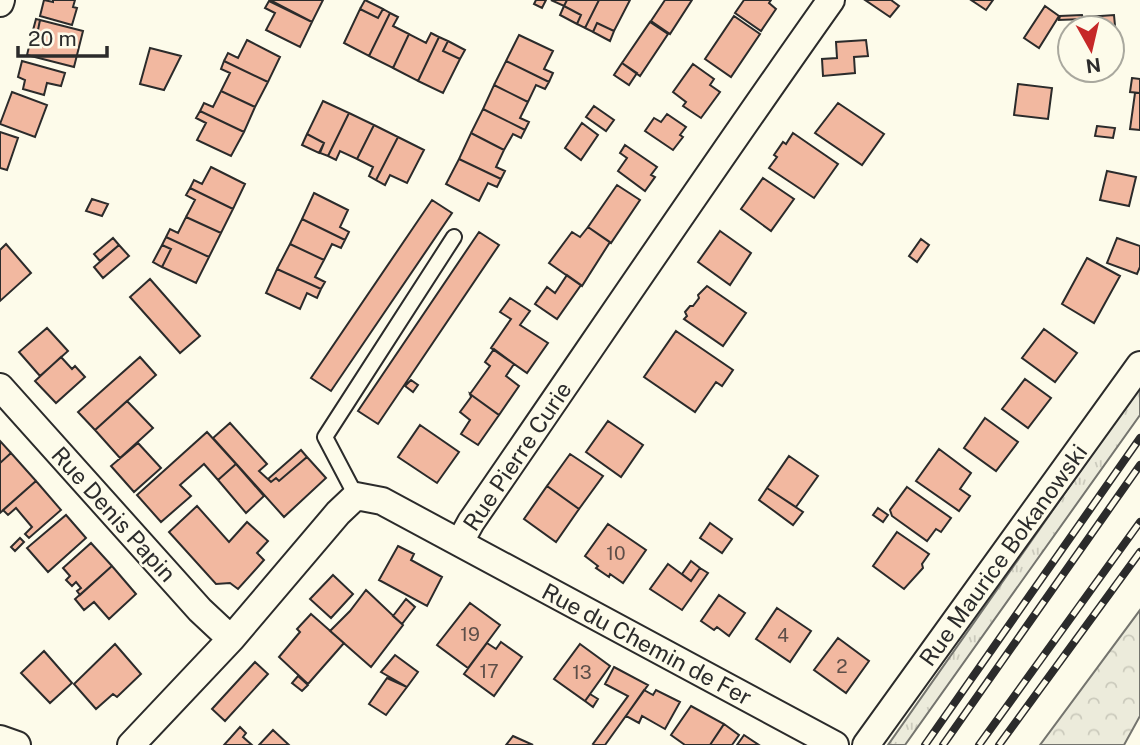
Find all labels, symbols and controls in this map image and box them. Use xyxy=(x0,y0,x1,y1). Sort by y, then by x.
scale bar xyxy=(18,14,107,58)
north arrow xyxy=(1056,14,1126,84)
text: 20 m xyxy=(28,26,77,51)
text: N xyxy=(1084,54,1102,78)
street label: Rue Pierre Curie xyxy=(457,376,577,536)
street label: Rue Maurice Bokanowski xyxy=(914,439,1092,671)
street label: Rue Denis Papin xyxy=(46,441,182,587)
house number: 10 xyxy=(606,542,626,564)
street label: Rue du Chemin de Fer xyxy=(538,577,756,711)
house number: 19 xyxy=(460,623,480,645)
house number: 4 xyxy=(777,624,789,646)
house number: 2 xyxy=(836,655,848,677)
house number: 17 xyxy=(479,660,499,682)
house number: 13 xyxy=(572,661,592,683)

